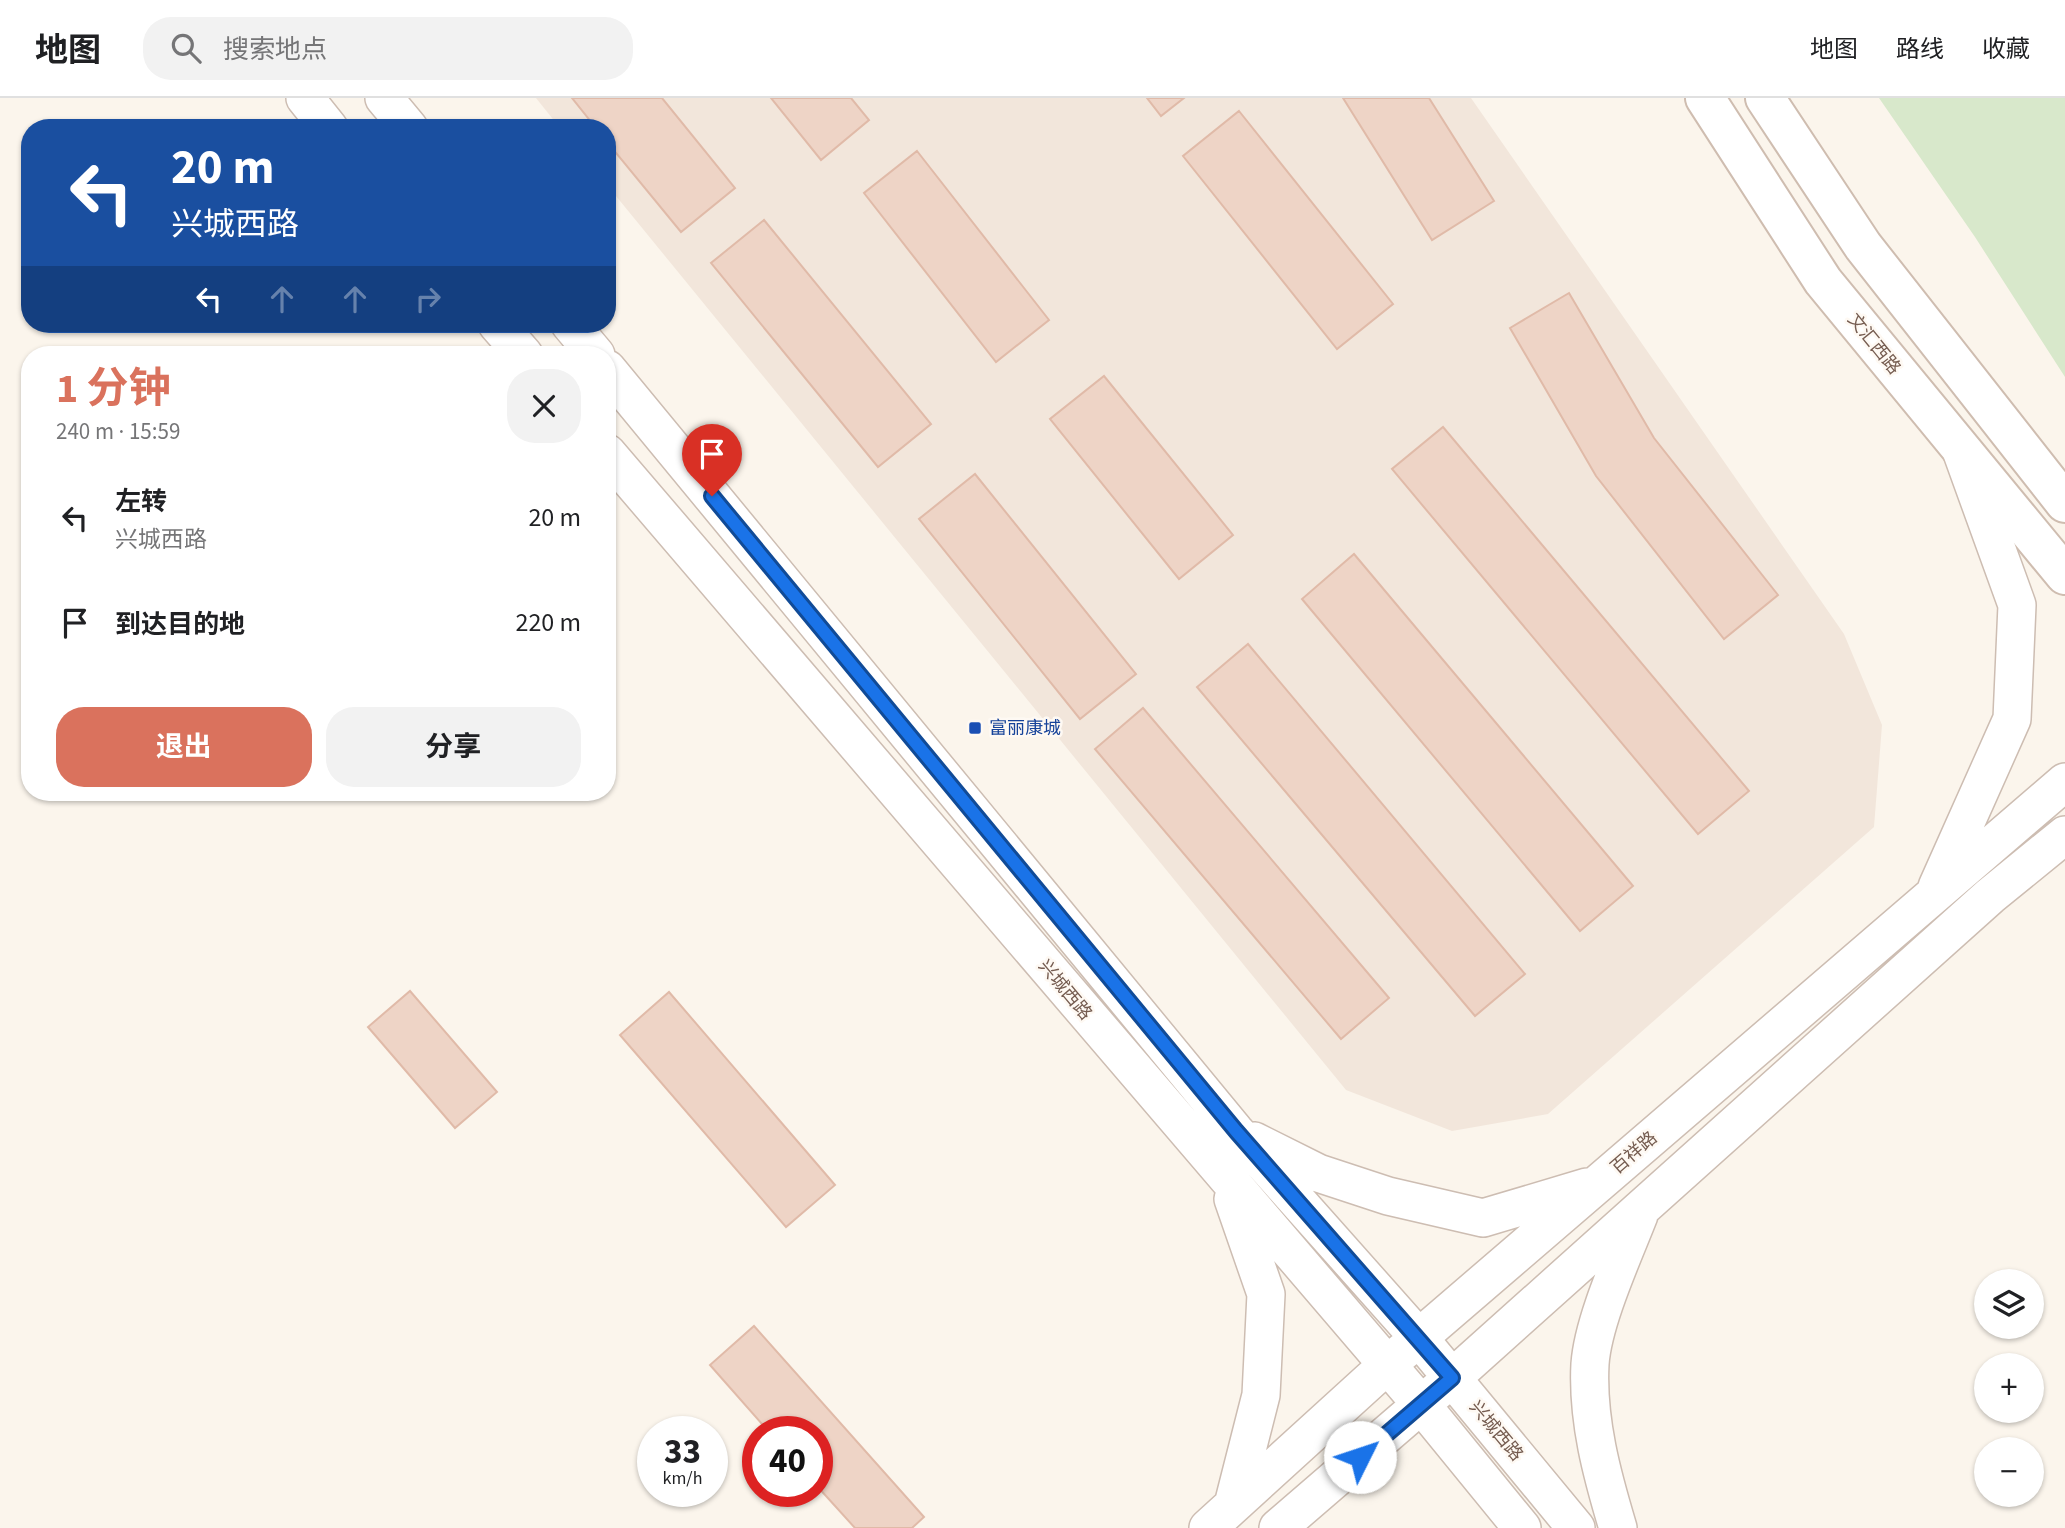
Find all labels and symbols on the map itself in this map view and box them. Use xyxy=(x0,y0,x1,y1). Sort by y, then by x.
street label: 文汇西路 xyxy=(1842,308,1906,380)
pin xyxy=(682,424,742,496)
place label: 富丽康城 xyxy=(989,716,1061,741)
marker: 富丽康城 xyxy=(967,720,983,736)
street label: 兴城西路 xyxy=(1032,954,1098,1026)
street label: 百祥路 xyxy=(1605,1126,1663,1180)
street label: 兴城西路 xyxy=(1463,1395,1529,1467)
speed limit sign: 40 xyxy=(742,1416,833,1507)
position arrow xyxy=(1323,1420,1397,1494)

